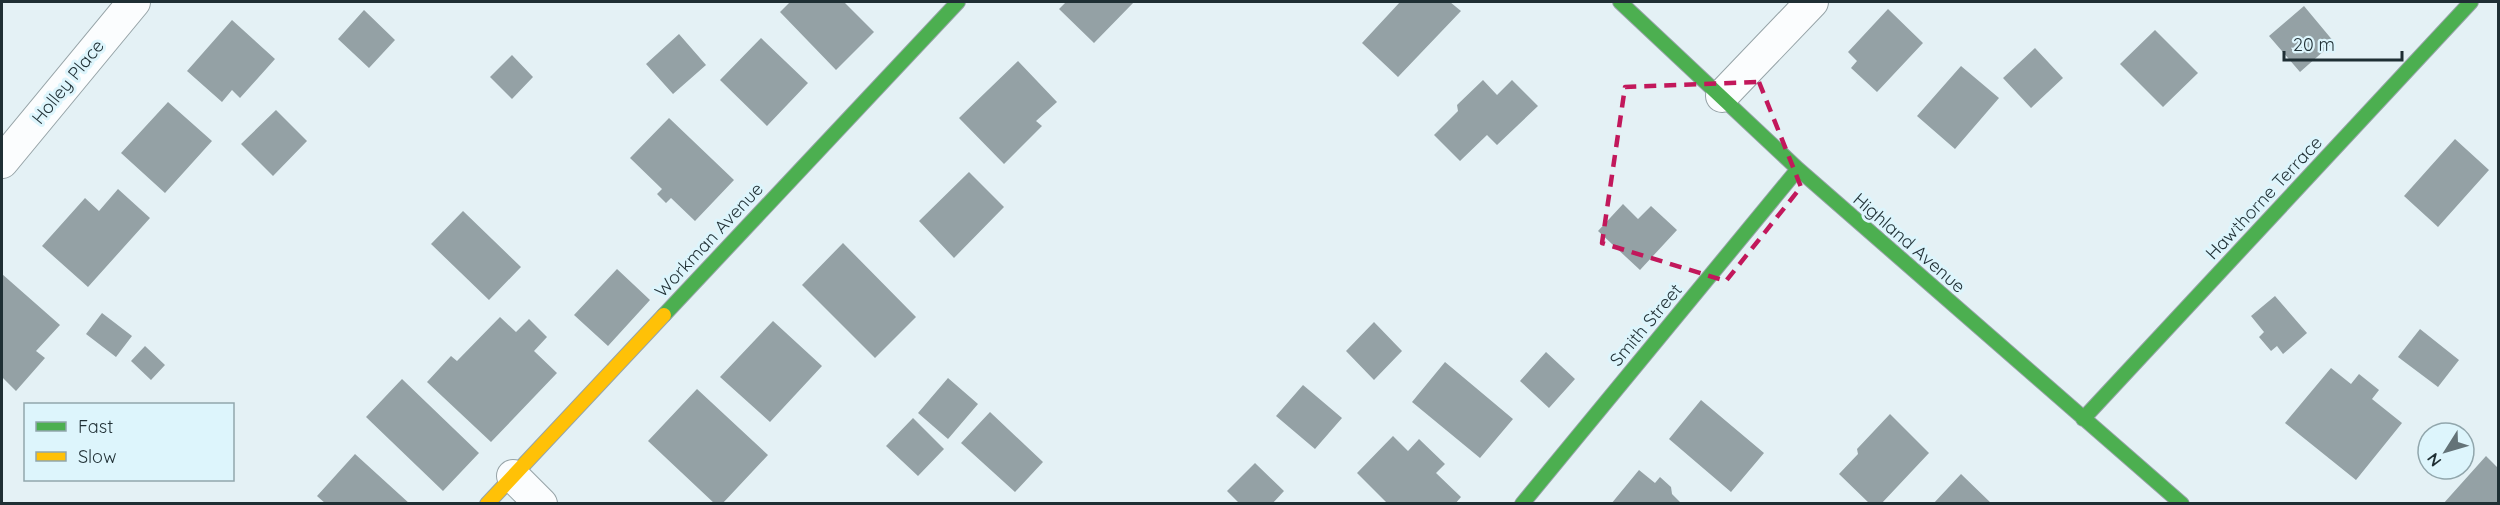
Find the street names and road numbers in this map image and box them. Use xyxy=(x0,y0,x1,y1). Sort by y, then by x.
street label: Holley Place xyxy=(26,35,109,129)
street label: Hawthorne Terrace xyxy=(2200,131,2327,264)
street label: Workman Avenue xyxy=(649,177,768,302)
street label: Highland Avenue xyxy=(1849,188,1970,298)
street label: Smith Street xyxy=(1604,279,1687,371)

